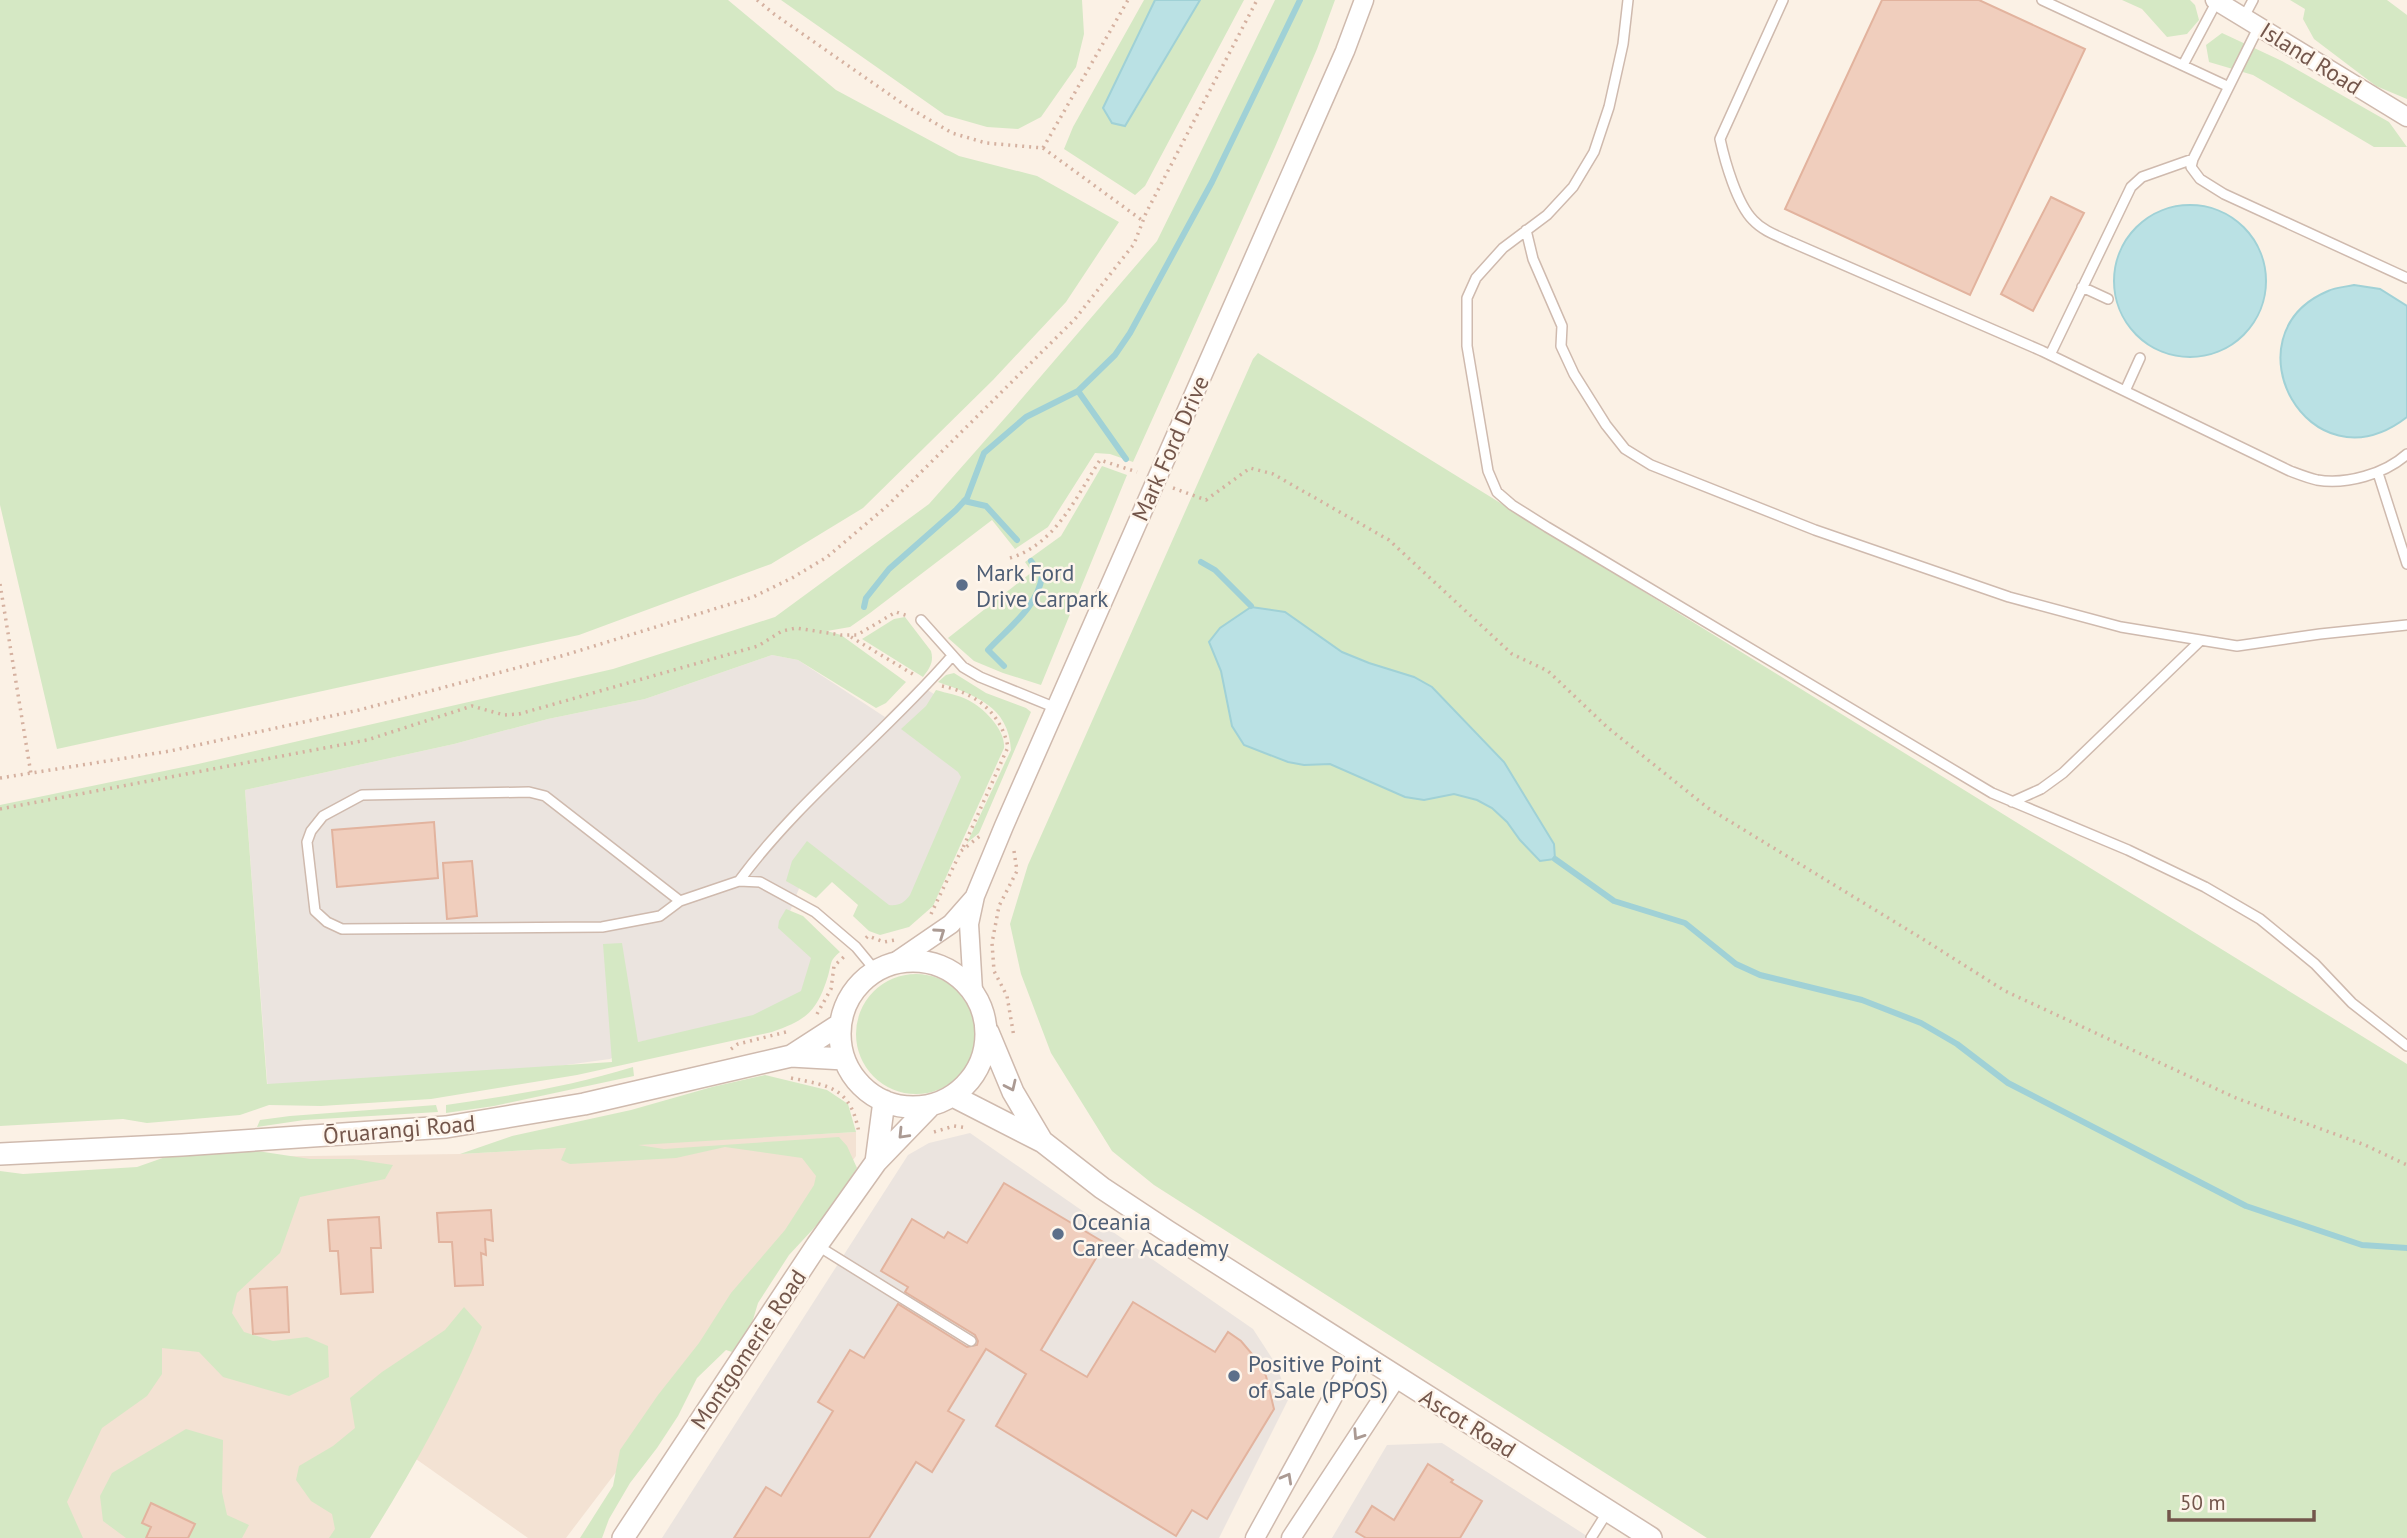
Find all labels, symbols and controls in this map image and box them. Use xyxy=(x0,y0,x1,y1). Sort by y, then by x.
street label: Island Road xyxy=(2255,15,2367,101)
street label: Mark Ford Drive xyxy=(1125,371,1215,525)
place label: Mark Ford Drive Carpark xyxy=(976,558,1108,613)
marker: Mark Ford Drive Carpark xyxy=(954,577,970,593)
one-way arrow xyxy=(932,929,945,941)
one-way arrow xyxy=(1003,1079,1017,1091)
street label: Ōruarangi Road xyxy=(322,1108,476,1150)
one-way arrow xyxy=(899,1125,912,1138)
place label: Oceania Career Academy xyxy=(1072,1207,1229,1262)
marker: Oceania Career Academy xyxy=(1050,1226,1066,1242)
street label: Montgomerie Road xyxy=(684,1264,812,1434)
place label: Positive Point of Sale (PPOS) xyxy=(1248,1349,1388,1404)
marker: Positive Point of Sale (PPOS) xyxy=(1226,1368,1242,1384)
street label: Ascot Road xyxy=(1415,1382,1521,1464)
one-way arrow xyxy=(1354,1427,1367,1440)
one-way arrow xyxy=(1279,1473,1292,1485)
scale bar xyxy=(2169,1478,2314,1522)
text: 50 m xyxy=(2180,1489,2226,1516)

